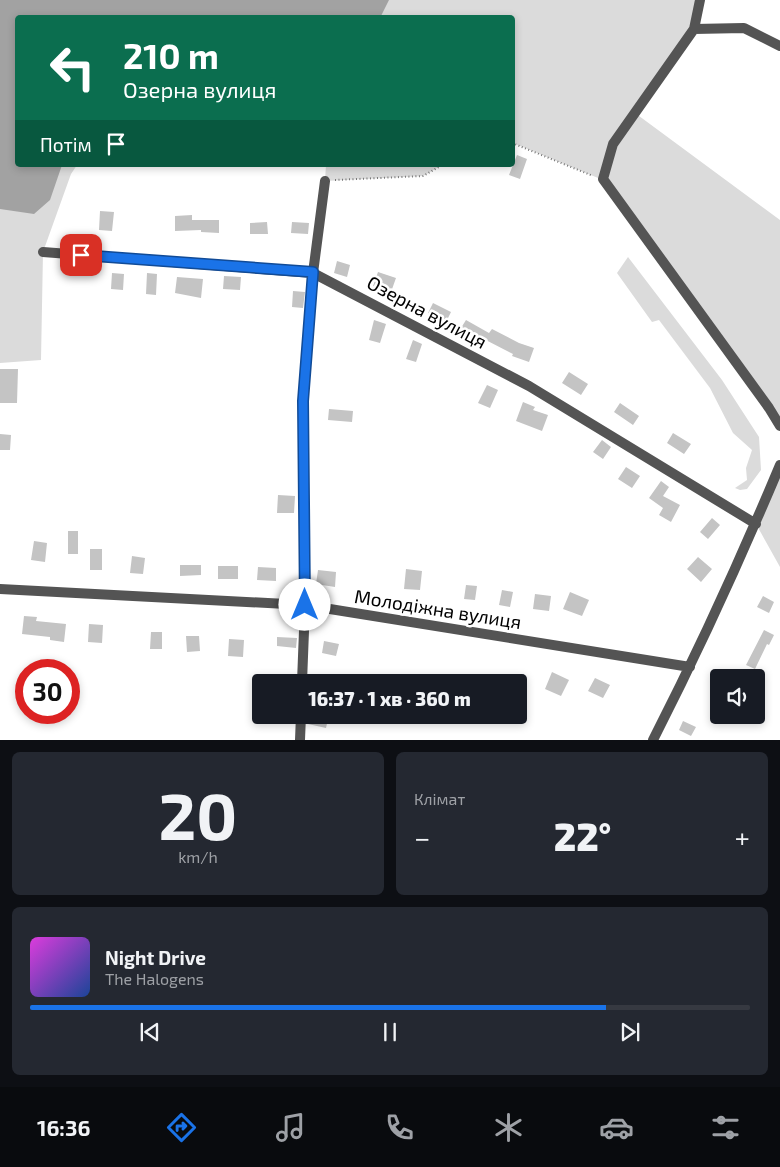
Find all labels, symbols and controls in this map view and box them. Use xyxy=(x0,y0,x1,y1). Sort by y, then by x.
text: 210 m xyxy=(123,34,219,76)
icon: left xyxy=(40,35,105,100)
text: Озерна вулиця xyxy=(123,76,276,102)
icon: arrive xyxy=(102,130,130,158)
text: Потім xyxy=(40,133,92,156)
pin xyxy=(60,234,102,276)
icon: arrive xyxy=(67,241,95,269)
street label: Озерна вулиця xyxy=(363,270,491,354)
position arrow xyxy=(278,578,330,630)
street label: Молодіжна вулиця xyxy=(353,584,523,634)
speed limit sign: 30 xyxy=(15,659,80,724)
map controls xyxy=(710,669,765,724)
button: sound xyxy=(710,669,765,724)
text: 16:37 · 1 хв · 360 m xyxy=(308,687,471,710)
text: 20 xyxy=(159,775,237,853)
text: Клімат xyxy=(414,789,465,808)
text: 22° xyxy=(554,813,611,859)
text: − xyxy=(414,820,430,854)
text: + xyxy=(735,820,750,854)
text: km/h xyxy=(178,847,218,866)
text: Night Drive xyxy=(105,946,206,969)
text: The Halogens xyxy=(105,969,204,988)
icon: previous xyxy=(136,1018,164,1046)
icon: pause xyxy=(376,1018,404,1046)
icon: next xyxy=(616,1018,644,1046)
icon: directions xyxy=(164,1110,199,1145)
icon: music xyxy=(273,1110,308,1145)
icon: phone xyxy=(382,1110,417,1145)
icon: climate xyxy=(491,1110,526,1145)
icon: car xyxy=(599,1110,634,1145)
icon: filters xyxy=(708,1110,743,1145)
text: 16:36 xyxy=(37,1114,90,1140)

